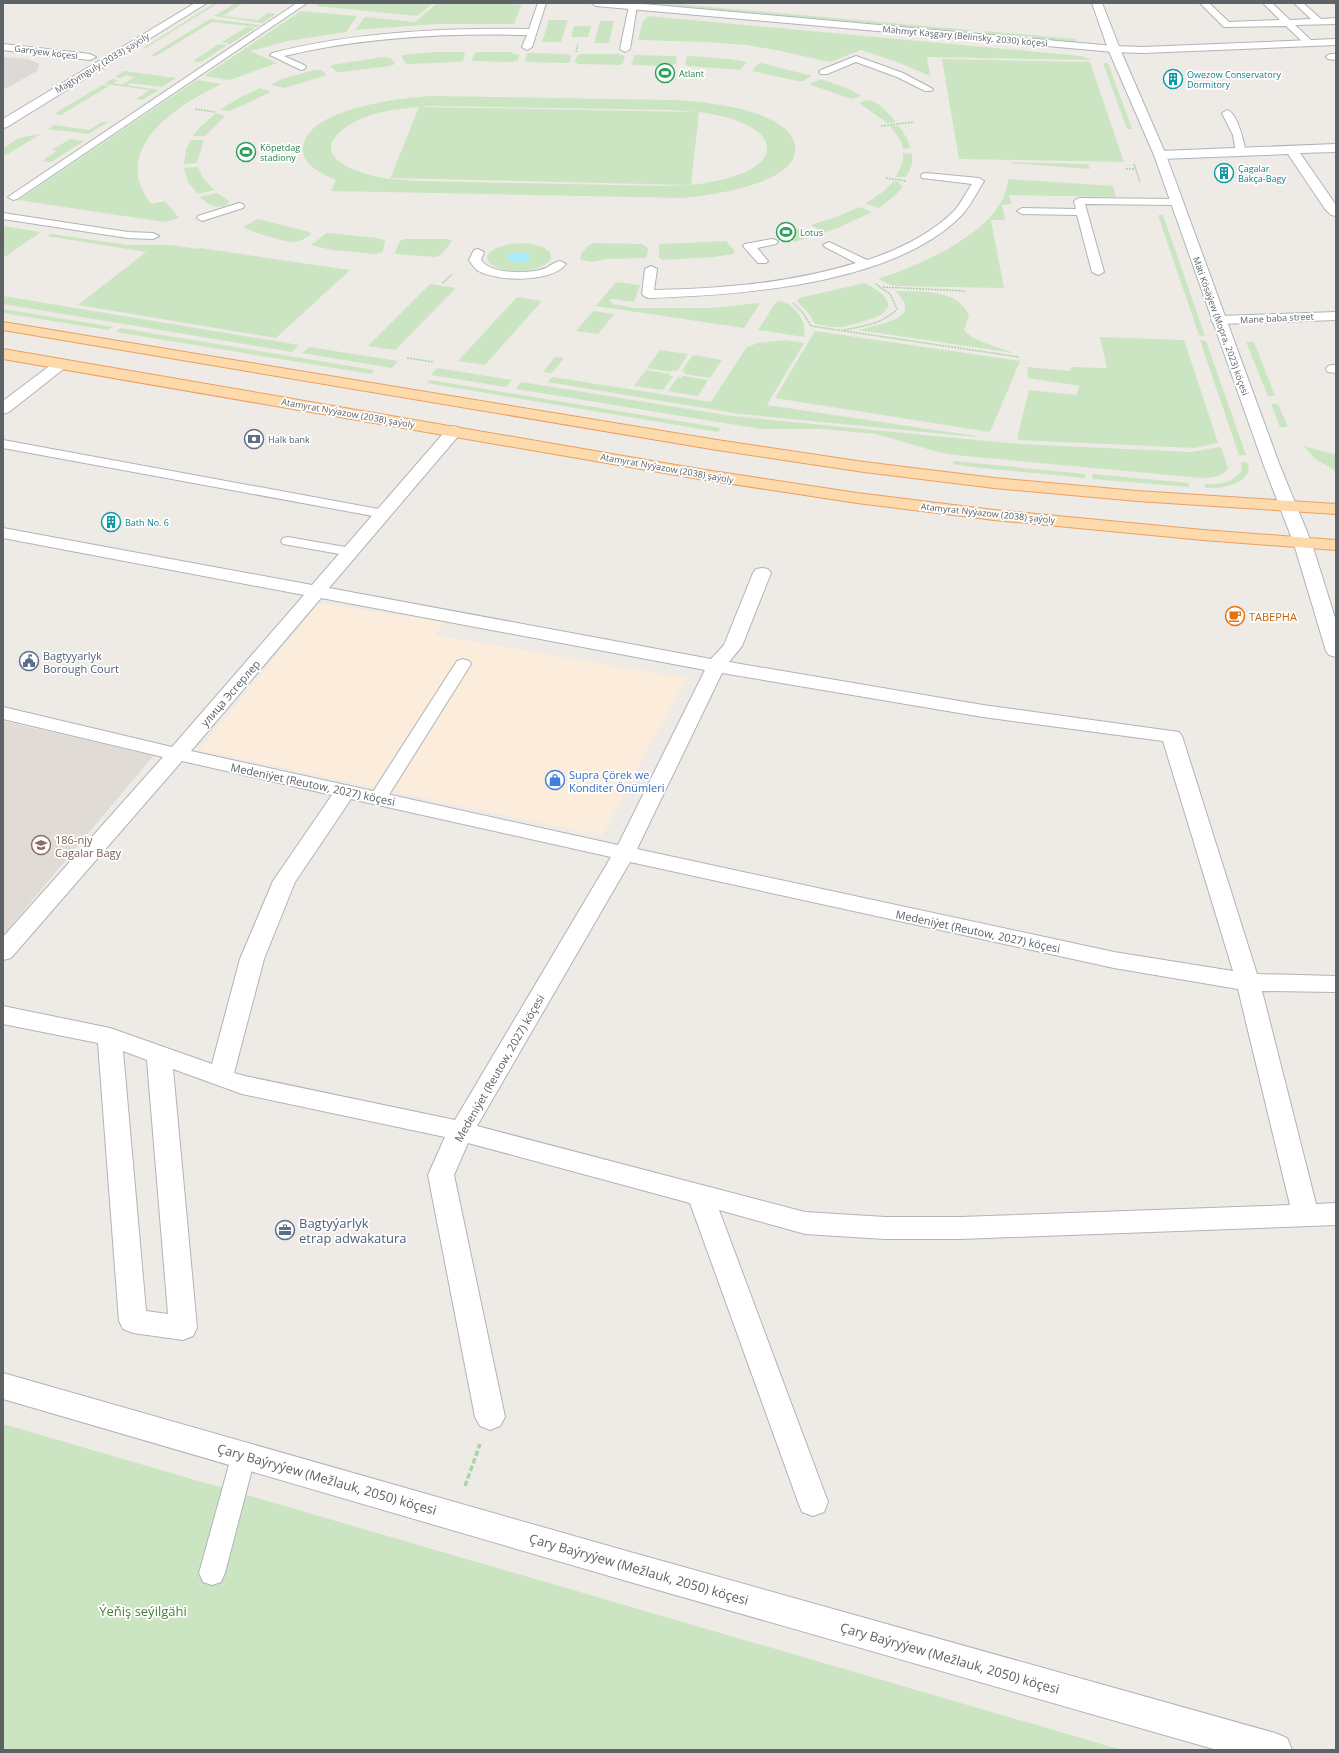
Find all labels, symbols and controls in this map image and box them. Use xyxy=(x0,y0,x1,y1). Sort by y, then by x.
street label: Mahmyt Kaşgary (Belinsky, 2030) köçesi xyxy=(882,22,1048,50)
street label: Magtymguly (2033) şaýoly xyxy=(52,29,152,96)
street label: Garrýew köçesi xyxy=(14,42,78,62)
sports icon: Atlant xyxy=(654,62,676,84)
place label: Atlant xyxy=(679,67,704,80)
building icon: Owezow Conservatory Dormitory xyxy=(1162,68,1184,90)
place label: Owezow Conservatory Dormitory xyxy=(1187,68,1281,91)
sports icon: Köpetdag stadiony xyxy=(235,141,257,163)
place label: Köpetdag stadiony xyxy=(260,141,300,164)
building icon: Çagalar Bakça-Bagy xyxy=(1213,162,1235,184)
place label: Çagalar Bakça-Bagy xyxy=(1238,162,1286,185)
sports icon: Lotus xyxy=(775,221,797,243)
place label: Lotus xyxy=(800,226,823,239)
street label: Mäti Kösäýew (Mopra, 2023) köçesi xyxy=(1190,255,1252,397)
street label: Mane baba street xyxy=(1240,310,1314,326)
street label: Atamyrat Nyýazow (2038) şaýoly xyxy=(280,395,416,431)
bank icon: Halk bank xyxy=(243,428,265,450)
place label: Halk bank xyxy=(268,433,310,446)
street label: Atamyrat Nyýazow (2038) şaýoly xyxy=(599,450,735,486)
street label: Atamyrat Nyýazow (2038) şaýoly xyxy=(920,499,1056,527)
building icon: Bath No. 6 xyxy=(100,511,122,533)
place label: Bath No. 6 xyxy=(125,516,169,529)
cafe icon: ТАВЕРНА xyxy=(1224,605,1246,627)
place label: ТАВЕРНА xyxy=(1249,609,1297,624)
place label: Bagtyyarlyk Borough Court xyxy=(43,648,119,676)
public building icon: Bagtyyarlyk Borough Court xyxy=(18,650,40,672)
street label: улица Эсгерлер xyxy=(197,656,263,730)
street label: Medeniýet (Reutow, 2027) köçesi xyxy=(229,759,397,809)
place label: Supra Çörek we Konditer Önümleri xyxy=(569,767,665,795)
shop icon: Supra Çörek we Konditer Önümleri xyxy=(544,769,566,791)
place label: 186-njy Cagalar Bagy xyxy=(55,832,122,860)
school or university icon: 186-njy Cagalar Bagy xyxy=(30,834,52,856)
street label: Medeniýet (Reutow, 2027) köçesi xyxy=(894,906,1062,956)
street label: Medeniýet (Reutow, 2027) köçesi xyxy=(451,992,547,1144)
place label: Bagtyýarlyk etrap adwakatura xyxy=(299,1214,406,1247)
office icon: Bagtyýarlyk etrap adwakatura xyxy=(274,1219,296,1241)
street label: Çary Baýryýew (Mežlauk, 2050) köçesi xyxy=(215,1439,439,1519)
street label: Çary Baýryýew (Mežlauk, 2050) köçesi xyxy=(527,1529,751,1609)
park label: Ýeňiş seýilgähi xyxy=(99,1602,187,1620)
street label: Çary Baýryýew (Mežlauk, 2050) köçesi xyxy=(838,1618,1062,1698)

